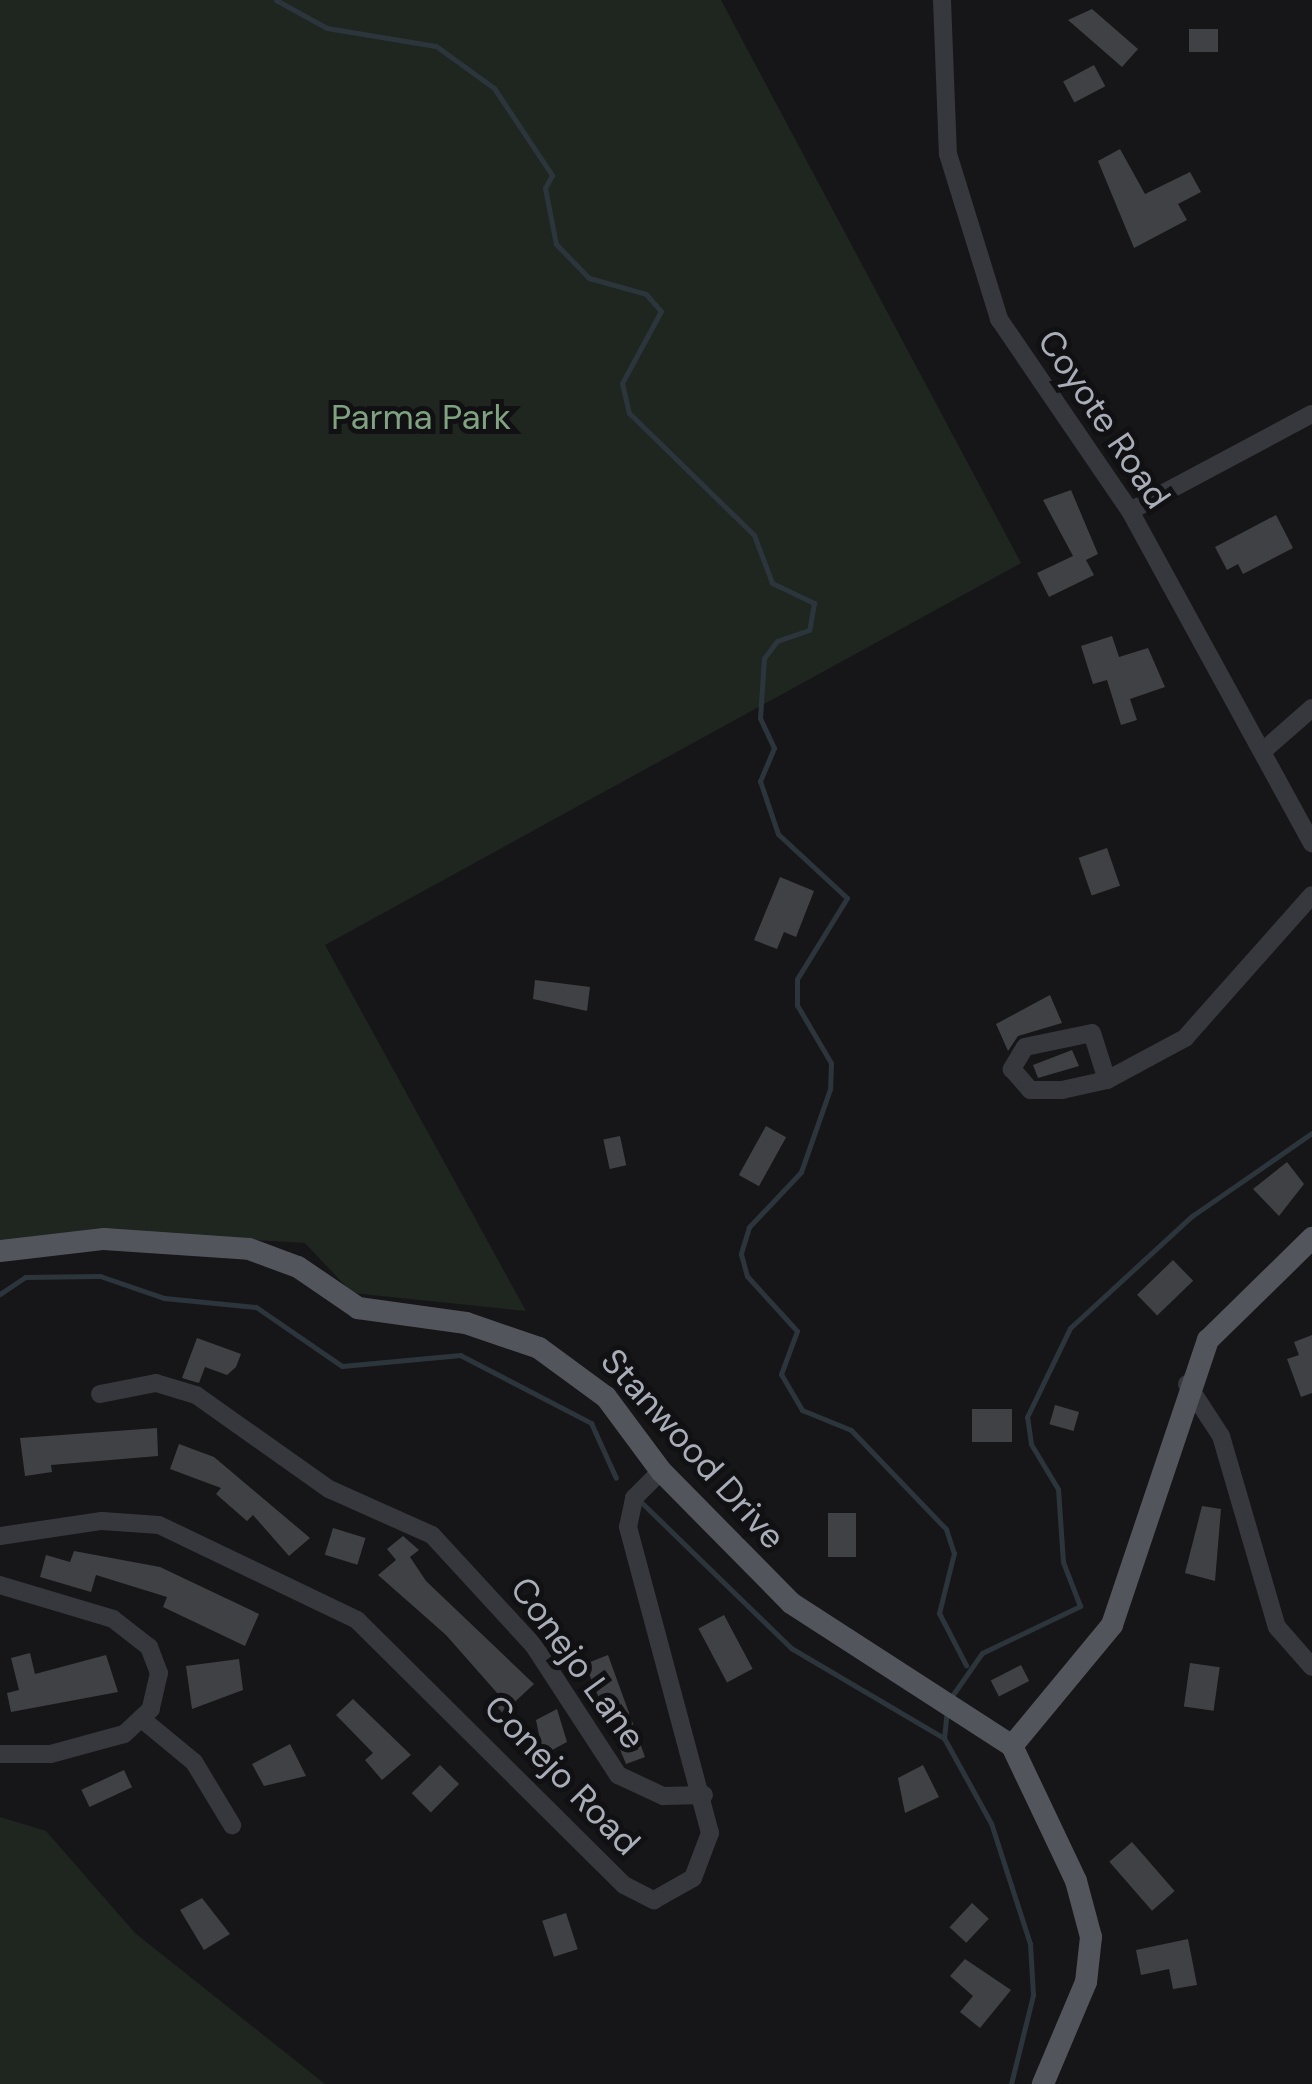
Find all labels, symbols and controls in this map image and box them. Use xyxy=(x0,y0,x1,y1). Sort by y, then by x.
street label: Coyote Road xyxy=(1029,322,1179,516)
park label: Parma Park xyxy=(331,396,511,438)
street label: Stanwood Drive xyxy=(592,1340,794,1558)
street label: Conejo Lane xyxy=(502,1569,654,1757)
street label: Conejo Road xyxy=(475,1686,649,1864)

